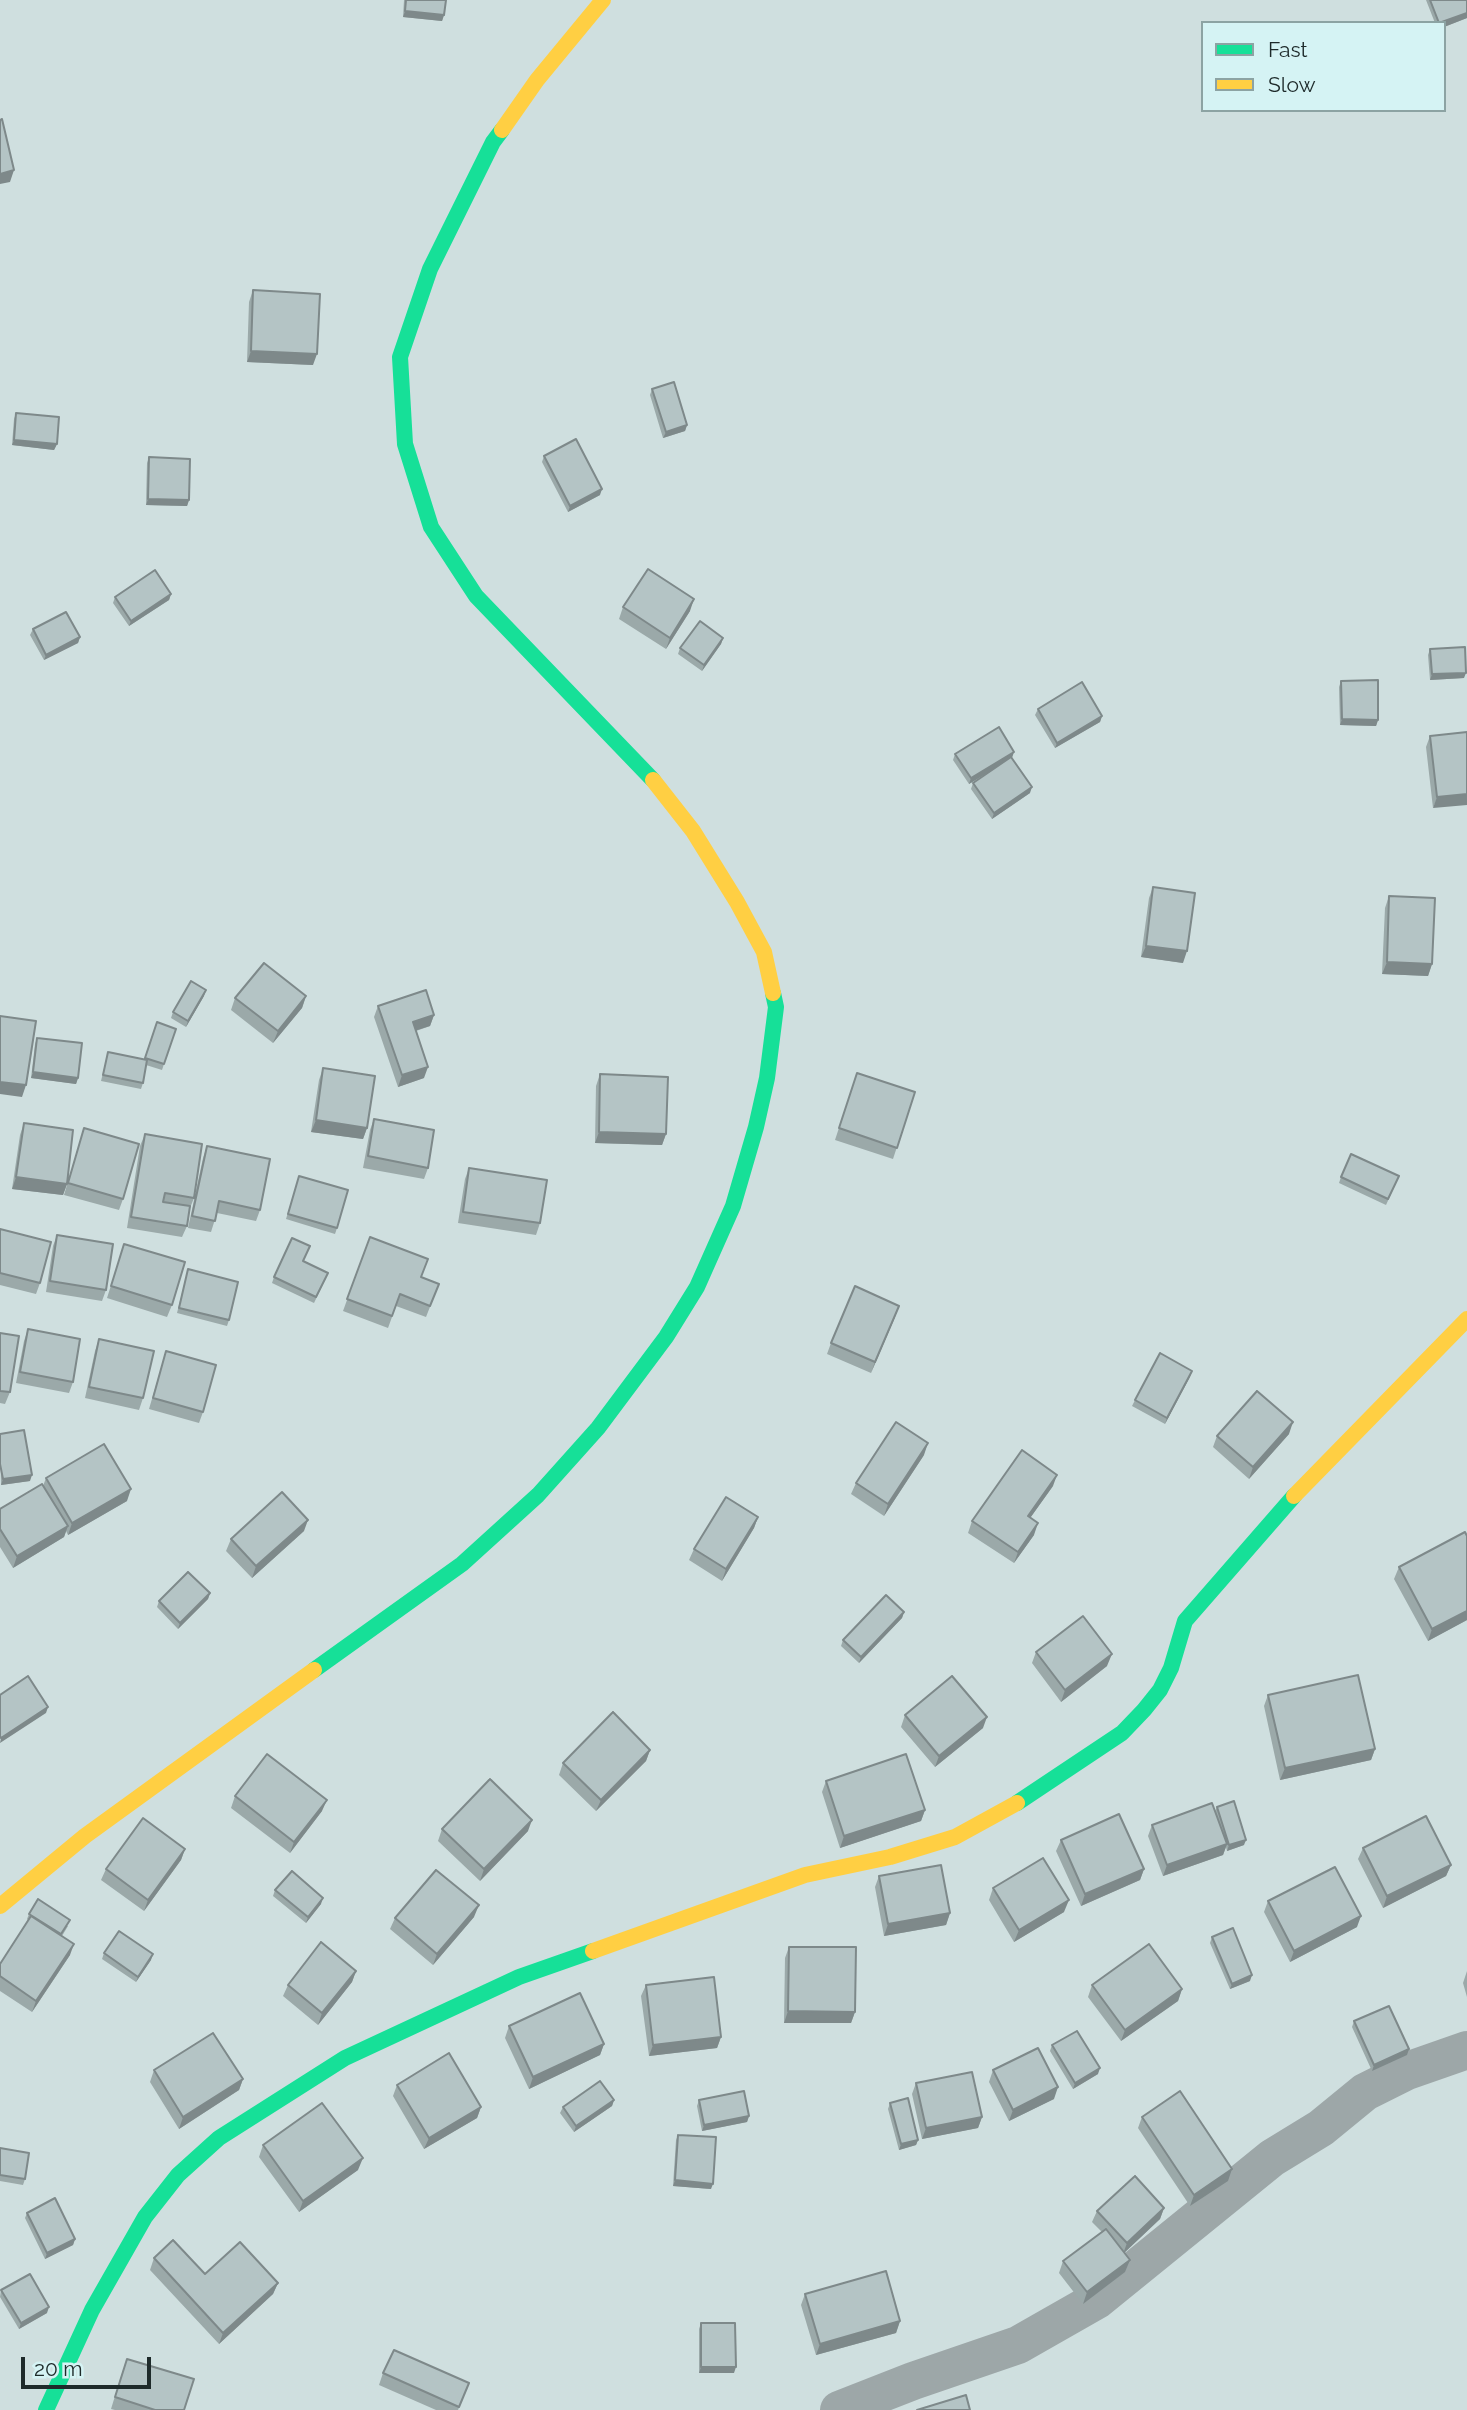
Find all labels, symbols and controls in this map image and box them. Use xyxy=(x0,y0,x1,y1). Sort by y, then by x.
legend xyxy=(1201,21,1446,112)
text: Fast xyxy=(1268,37,1308,62)
text: Slow xyxy=(1268,72,1316,97)
scale bar xyxy=(24,2344,154,2388)
text: 20 m xyxy=(34,2356,82,2381)

